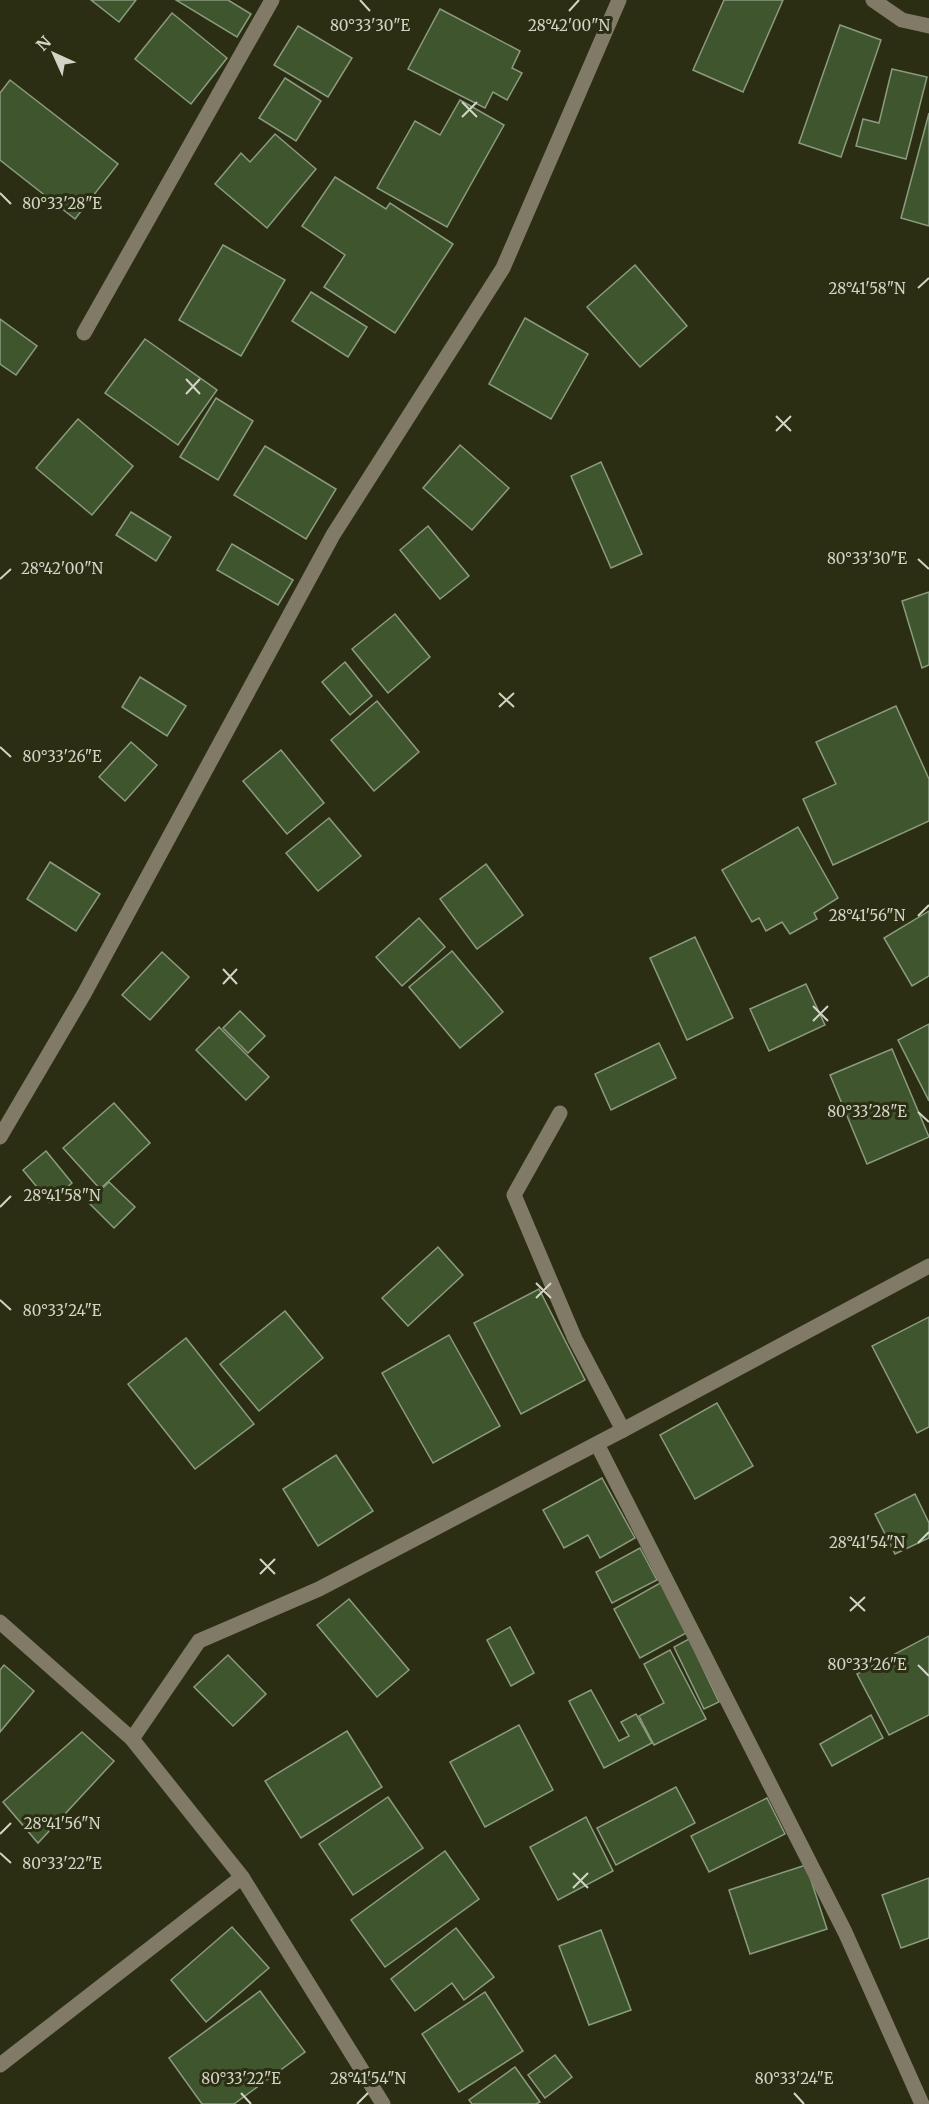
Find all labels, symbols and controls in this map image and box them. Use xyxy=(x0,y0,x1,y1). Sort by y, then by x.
text: 80°33'30"E xyxy=(330,16,411,35)
text: 28°42'00"N xyxy=(528,16,610,35)
north arrow xyxy=(24,24,84,84)
text: N xyxy=(32,32,55,55)
text: 80°33'28"E xyxy=(22,194,102,213)
text: 28°41'58"N xyxy=(828,279,906,298)
text: 80°33'30"E xyxy=(827,549,908,568)
text: 28°42'00"N xyxy=(21,559,103,578)
text: 80°33'26"E xyxy=(23,747,102,766)
text: 28°41'56"N xyxy=(829,906,906,925)
text: 80°33'28"E xyxy=(827,1102,907,1121)
text: 28°41'58"N xyxy=(23,1186,101,1205)
text: 80°33'24"E xyxy=(23,1301,102,1320)
text: 28°41'54"N xyxy=(829,1533,905,1552)
text: 80°33'26"E xyxy=(828,1655,907,1674)
text: 28°41'56"N xyxy=(24,1814,101,1833)
text: 80°33'22"E xyxy=(22,1854,102,1873)
text: 80°33'22"E xyxy=(201,2069,281,2088)
text: 28°41'54"N xyxy=(330,2069,406,2088)
text: 80°33'24"E xyxy=(755,2069,834,2088)

